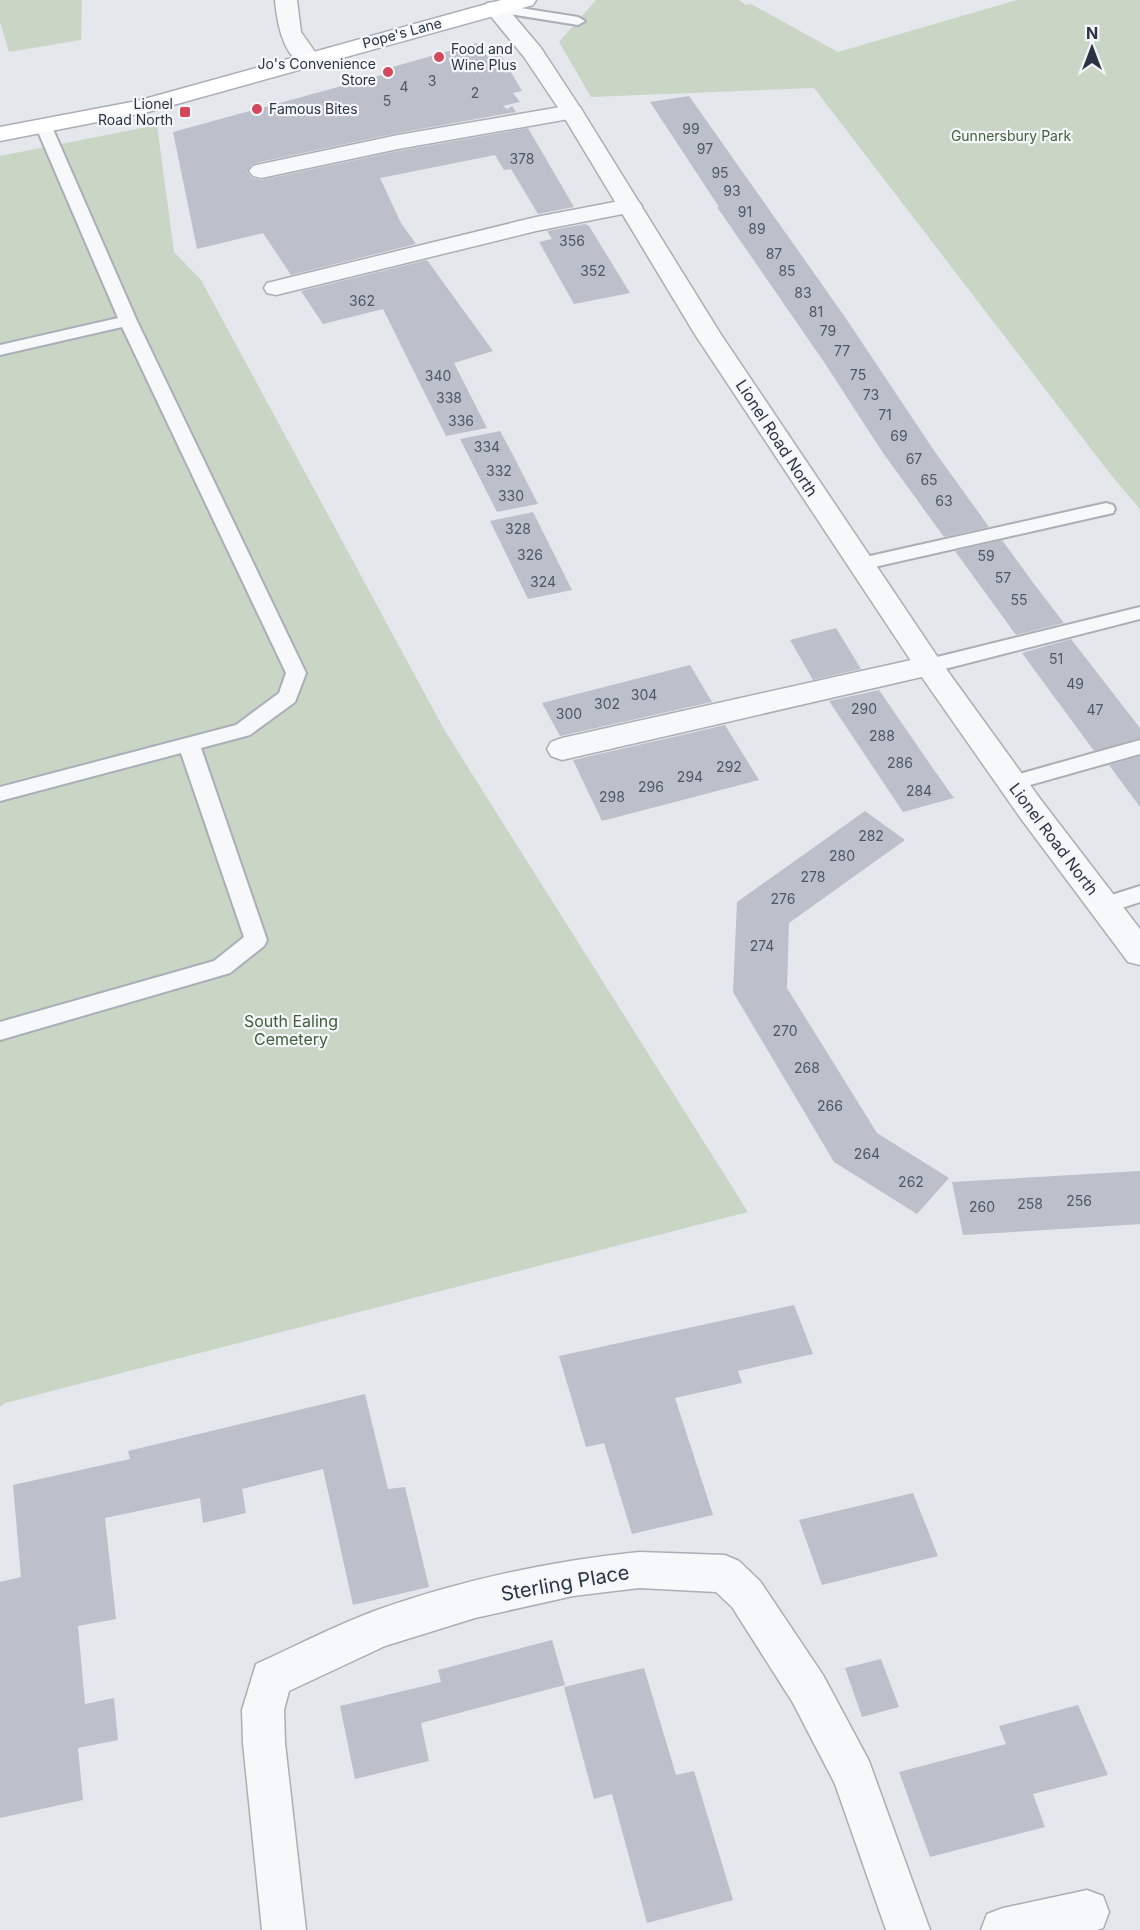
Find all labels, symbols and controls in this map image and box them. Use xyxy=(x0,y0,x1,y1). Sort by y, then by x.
street label: Pope's Lane xyxy=(360,14,443,51)
north arrow xyxy=(1062,18,1122,78)
text: N xyxy=(1086,23,1098,43)
place label: Food and Wine Plus xyxy=(451,40,517,73)
marker: Food and Wine Plus xyxy=(432,50,446,64)
place label: Jo's Convenience Store xyxy=(258,55,376,88)
marker: Jo's Convenience Store xyxy=(381,65,395,79)
house number: 3 xyxy=(428,72,436,89)
house number: 4 xyxy=(399,78,409,95)
house number: 2 xyxy=(471,84,479,101)
house number: 5 xyxy=(383,92,391,109)
place label: Lionel Road North xyxy=(98,95,173,128)
place label: Famous Bites xyxy=(269,100,358,117)
marker: Famous Bites xyxy=(250,102,264,116)
marker: Lionel Road North xyxy=(178,105,192,119)
house number: 99 xyxy=(682,120,700,137)
park label: Gunnersbury Park xyxy=(951,127,1071,144)
house number: 97 xyxy=(697,140,713,157)
house number: 378 xyxy=(509,150,535,167)
house number: 95 xyxy=(711,164,729,181)
house number: 93 xyxy=(723,182,741,199)
house number: 91 xyxy=(738,203,752,220)
house number: 89 xyxy=(748,220,766,237)
house number: 356 xyxy=(559,232,585,249)
house number: 87 xyxy=(766,245,782,262)
house number: 352 xyxy=(580,262,606,279)
house number: 85 xyxy=(778,262,796,279)
house number: 83 xyxy=(794,284,812,301)
house number: 362 xyxy=(349,292,375,309)
house number: 81 xyxy=(809,303,823,320)
house number: 79 xyxy=(820,322,836,339)
house number: 77 xyxy=(834,342,850,359)
house number: 75 xyxy=(850,366,866,383)
house number: 340 xyxy=(425,367,451,384)
street label: Lionel Road North xyxy=(732,376,822,500)
house number: 73 xyxy=(863,386,879,403)
house number: 338 xyxy=(436,389,462,406)
house number: 71 xyxy=(878,406,892,423)
house number: 336 xyxy=(448,412,474,429)
house number: 69 xyxy=(890,427,908,444)
house number: 334 xyxy=(474,438,500,455)
house number: 67 xyxy=(906,450,922,467)
house number: 332 xyxy=(486,462,512,479)
house number: 65 xyxy=(920,471,938,488)
house number: 330 xyxy=(498,487,524,504)
house number: 63 xyxy=(935,492,953,509)
house number: 328 xyxy=(505,520,531,537)
house number: 326 xyxy=(517,546,543,563)
house number: 59 xyxy=(977,547,995,564)
house number: 57 xyxy=(995,569,1011,586)
house number: 324 xyxy=(530,573,556,590)
house number: 55 xyxy=(1010,591,1028,608)
house number: 51 xyxy=(1049,650,1063,667)
house number: 49 xyxy=(1066,675,1084,692)
house number: 304 xyxy=(631,686,657,703)
house number: 302 xyxy=(594,695,620,712)
house number: 290 xyxy=(851,700,877,717)
house number: 47 xyxy=(1087,701,1104,718)
house number: 300 xyxy=(556,705,582,722)
house number: 288 xyxy=(869,727,895,744)
house number: 286 xyxy=(887,754,913,771)
house number: 292 xyxy=(716,758,742,775)
house number: 294 xyxy=(677,768,703,785)
house number: 296 xyxy=(638,778,664,795)
street label: Lionel Road North xyxy=(1005,779,1103,899)
house number: 284 xyxy=(906,782,932,799)
house number: 298 xyxy=(599,788,625,805)
house number: 282 xyxy=(858,827,884,844)
house number: 280 xyxy=(829,847,855,864)
house number: 278 xyxy=(801,868,825,885)
house number: 276 xyxy=(771,890,795,907)
house number: 274 xyxy=(750,937,774,954)
park label: South Ealing Cemetery xyxy=(244,1011,338,1049)
house number: 270 xyxy=(772,1022,798,1039)
house number: 268 xyxy=(794,1059,820,1076)
house number: 266 xyxy=(817,1097,843,1114)
house number: 264 xyxy=(854,1145,880,1162)
house number: 262 xyxy=(898,1173,924,1190)
house number: 256 xyxy=(1066,1192,1092,1209)
house number: 258 xyxy=(1017,1195,1043,1212)
house number: 260 xyxy=(969,1198,995,1215)
street label: Sterling Place xyxy=(499,1560,631,1606)

